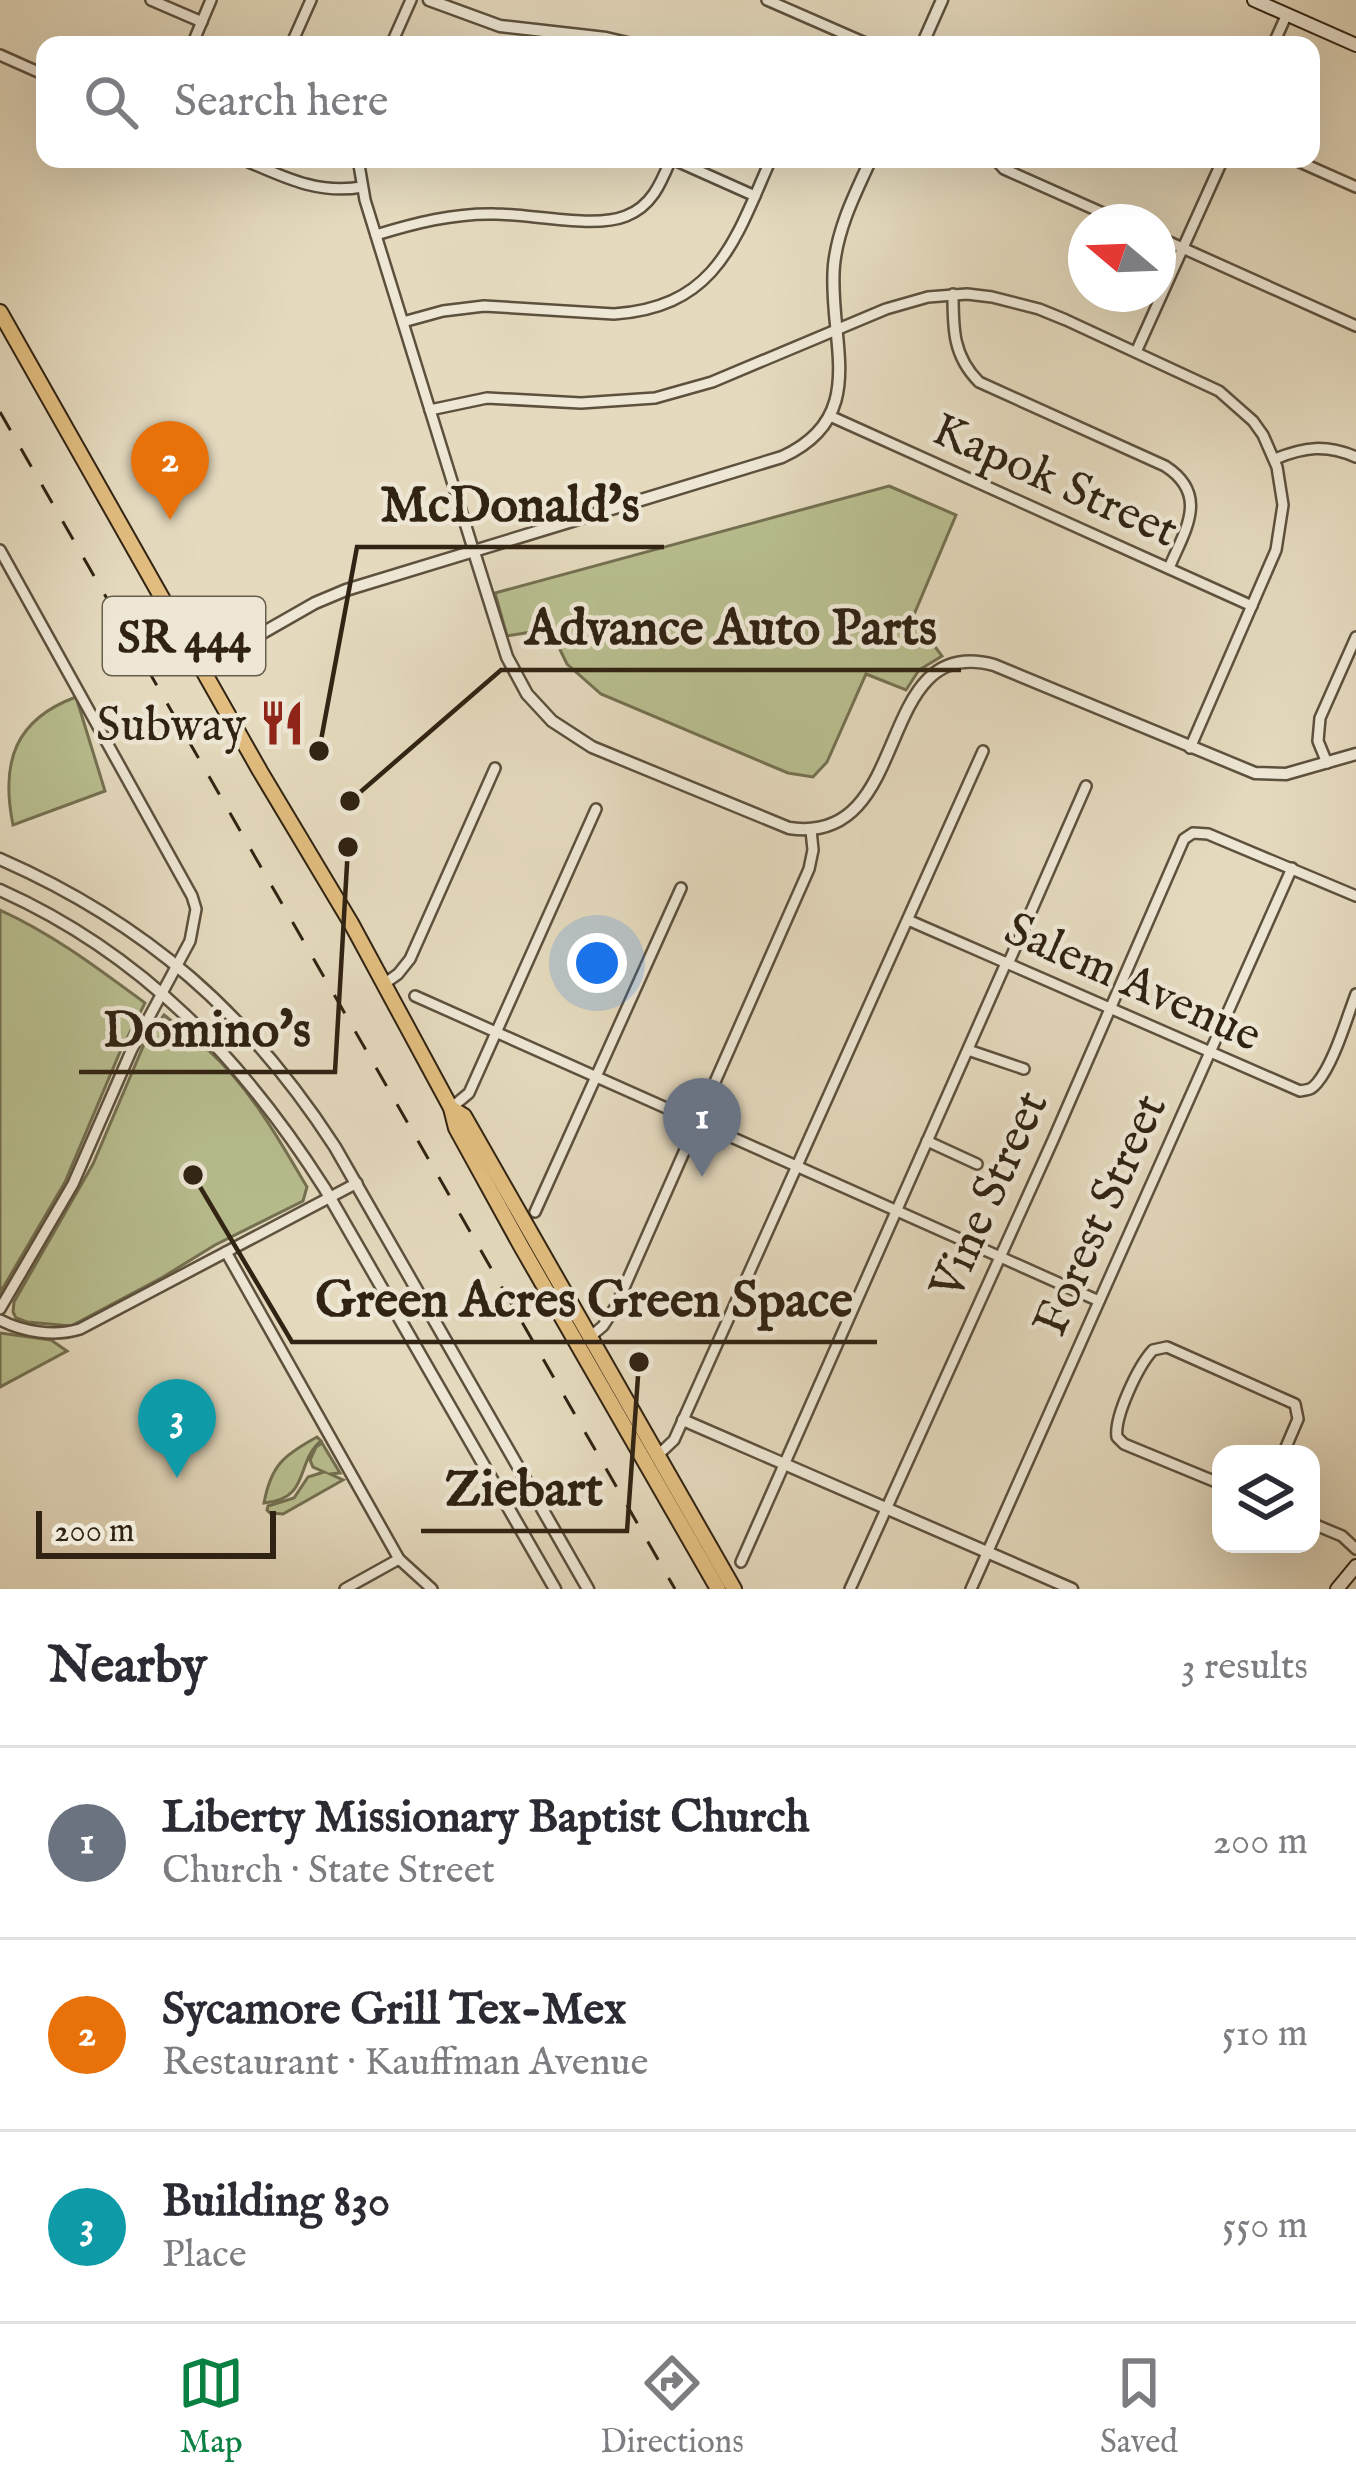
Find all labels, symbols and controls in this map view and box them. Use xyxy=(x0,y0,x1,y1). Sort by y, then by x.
search box xyxy=(36,36,1320,168)
icon: search xyxy=(78,69,144,135)
text: Search here xyxy=(174,74,388,131)
north arrow xyxy=(1068,204,1176,312)
street label: Kapok Street xyxy=(922,401,1186,562)
pin: 2 xyxy=(131,421,209,520)
callout: McDonald's xyxy=(357,460,664,547)
text: McDonald's xyxy=(380,475,640,540)
callout: Advance Auto Parts xyxy=(501,583,961,670)
road number: SR 444 xyxy=(103,597,265,675)
text: Advance Auto Parts xyxy=(523,598,937,663)
place label: Subway xyxy=(96,697,246,757)
restaurant icon: Subway xyxy=(257,698,307,748)
street label: Salem Avenue xyxy=(995,900,1270,1067)
your location xyxy=(567,933,627,993)
callout: Domino's xyxy=(79,985,335,1072)
text: Domino's xyxy=(103,1000,311,1065)
pin: 1 xyxy=(663,1078,741,1177)
street label: Vine Street xyxy=(918,1082,1063,1310)
street label: Forest Street xyxy=(1022,1085,1182,1346)
callout: Green Acres Green Space xyxy=(292,1255,877,1342)
text: Green Acres Green Space xyxy=(315,1270,853,1335)
pin: 3 xyxy=(138,1379,216,1478)
callout: Ziebart xyxy=(421,1444,627,1531)
map controls xyxy=(1212,1445,1320,1553)
button: layers xyxy=(1212,1445,1320,1553)
text: Ziebart xyxy=(445,1459,604,1524)
scale bar xyxy=(36,1505,276,1558)
text: 200 m xyxy=(54,1511,135,1553)
text: Nearby xyxy=(48,1635,207,1700)
text: 3 results xyxy=(1181,1643,1308,1692)
text: Liberty Missionary Baptist Church xyxy=(162,1790,809,1847)
text: 1 xyxy=(80,1818,94,1867)
text: 200 m xyxy=(1213,1818,1308,1867)
text: Church · State Street xyxy=(162,1847,495,1896)
text: Sycamore Grill Tex-Mex xyxy=(162,1982,626,2039)
text: 2 xyxy=(78,2010,96,2059)
text: 510 m xyxy=(1222,2010,1308,2059)
text: Restaurant · Kauffman Avenue xyxy=(162,2039,648,2088)
text: Building 830 xyxy=(162,2174,390,2231)
text: 3 xyxy=(80,2202,94,2251)
text: 550 m xyxy=(1222,2202,1308,2251)
text: Place xyxy=(162,2231,247,2280)
tab: Map xyxy=(178,2350,244,2464)
tab: Directions xyxy=(600,2350,744,2464)
tab: Saved xyxy=(1100,2350,1178,2464)

